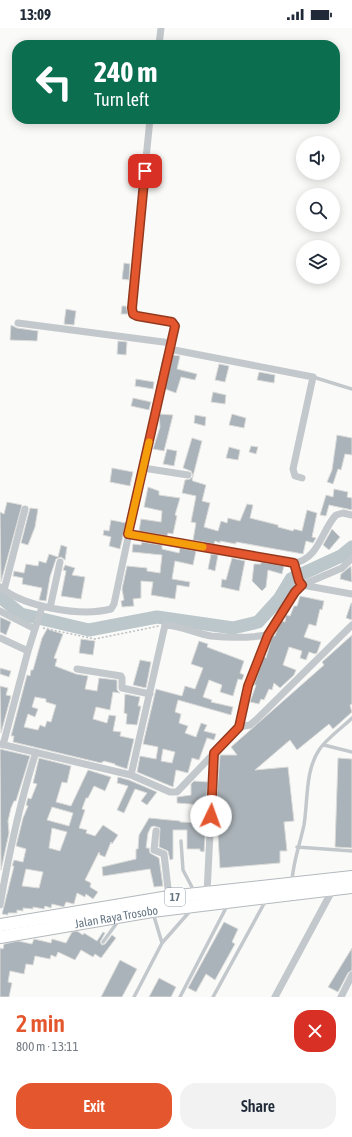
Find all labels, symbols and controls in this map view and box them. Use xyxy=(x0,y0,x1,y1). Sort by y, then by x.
text: 13:09 xyxy=(20,6,51,23)
icon: left xyxy=(28,56,80,108)
text: 240 m xyxy=(94,56,157,88)
text: Turn left xyxy=(94,89,149,110)
map controls xyxy=(296,136,340,284)
button: sound xyxy=(296,136,340,180)
pin xyxy=(128,154,162,188)
icon: arrive xyxy=(134,160,156,182)
button: search xyxy=(296,188,340,232)
button: layers xyxy=(296,240,340,284)
position arrow xyxy=(190,795,232,837)
road number: 17 xyxy=(165,888,185,906)
street label: Jalan Raya Trosobo xyxy=(74,903,159,931)
text: 2 min xyxy=(16,1010,65,1037)
button: close xyxy=(294,1010,336,1052)
text: 800 m · 13:11 xyxy=(16,1039,79,1054)
button: Exit xyxy=(16,1083,172,1129)
button: Share xyxy=(180,1083,336,1129)

